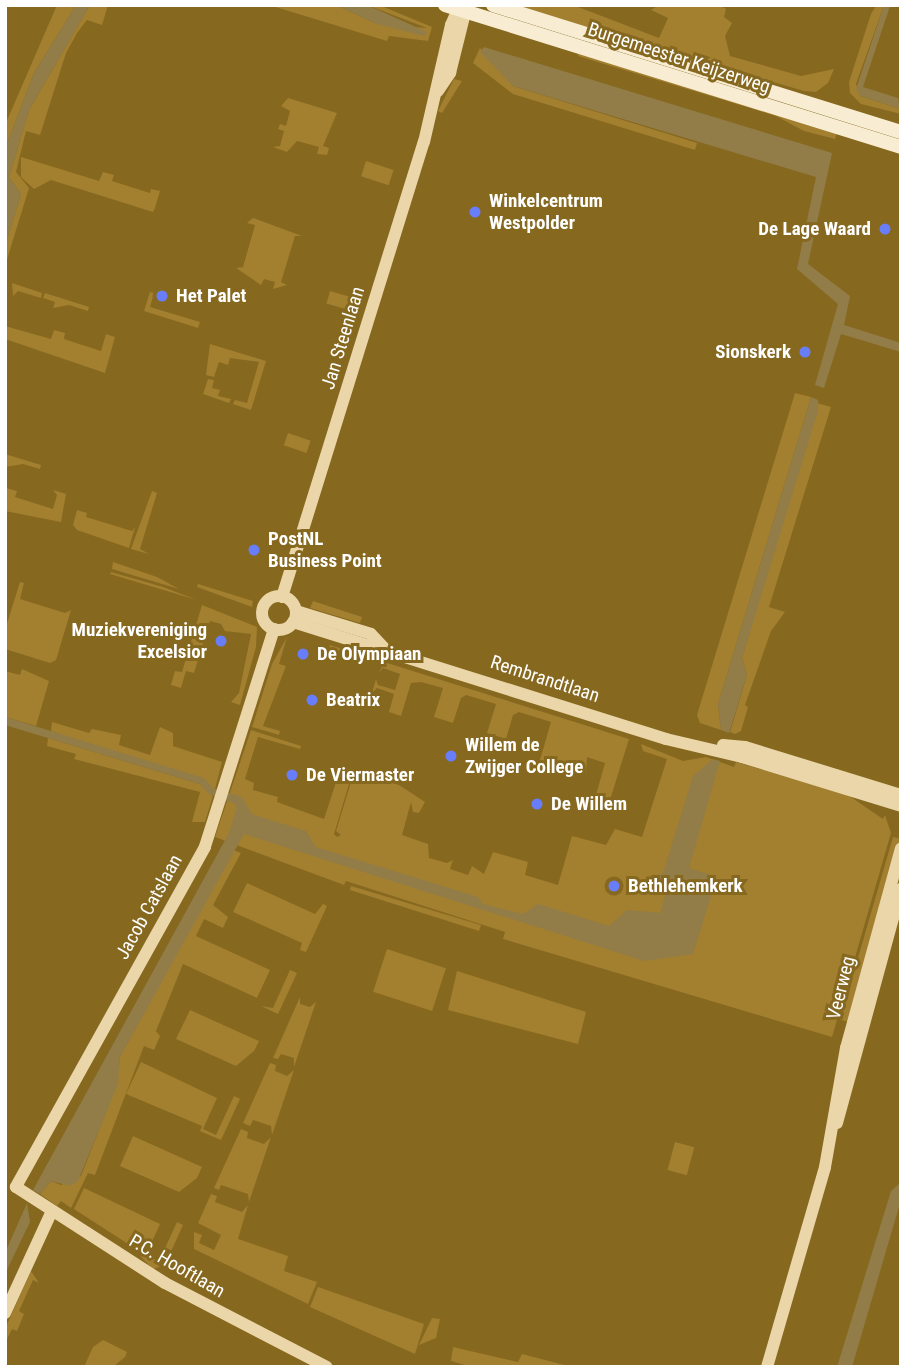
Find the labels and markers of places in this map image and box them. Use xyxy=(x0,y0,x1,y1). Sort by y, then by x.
place label: Winkelcentrum Westpolder xyxy=(489,190,603,234)
marker: Winkelcentrum Westpolder xyxy=(467,204,483,220)
place label: De Lage Waard xyxy=(758,218,871,240)
marker: De Lage Waard xyxy=(877,221,893,237)
place label: Het Palet xyxy=(176,285,246,307)
marker: Het Palet xyxy=(154,288,170,304)
place label: Sionskerk xyxy=(715,341,791,363)
marker: Sionskerk xyxy=(797,344,813,360)
place label: PostNL Business Point xyxy=(268,528,382,572)
marker: PostNL Business Point xyxy=(246,542,262,558)
place label: Muziekvereniging Excelsior xyxy=(72,619,207,663)
marker: Muziekvereniging Excelsior xyxy=(213,633,229,649)
place label: De Olympiaan xyxy=(317,643,421,665)
marker: De Olympiaan xyxy=(295,646,311,662)
place label: Beatrix xyxy=(326,689,380,711)
marker: Beatrix xyxy=(304,692,320,708)
place label: Willem de Zwijger College xyxy=(465,734,583,778)
marker: Willem de Zwijger College xyxy=(443,748,459,764)
place label: De Viermaster xyxy=(306,764,414,786)
marker: De Viermaster xyxy=(284,767,300,783)
place label: De Willem xyxy=(551,793,627,815)
marker: De Willem xyxy=(529,796,545,812)
place label: Bethlehemkerk xyxy=(628,875,743,897)
marker: Bethlehemkerk xyxy=(606,878,622,894)

